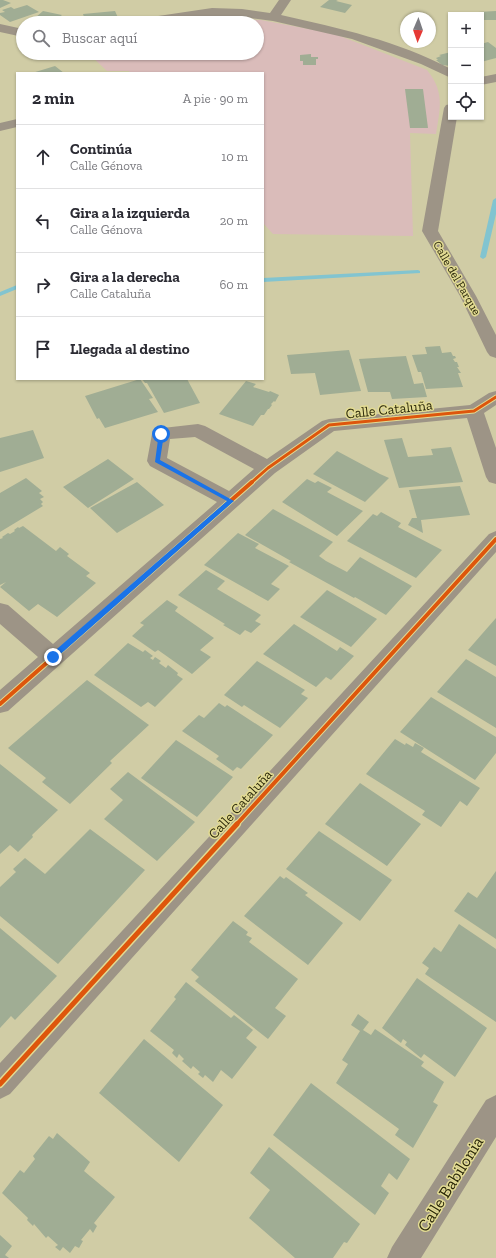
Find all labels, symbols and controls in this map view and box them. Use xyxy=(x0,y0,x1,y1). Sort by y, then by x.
north arrow xyxy=(400,12,436,48)
map controls xyxy=(448,12,484,120)
button: + xyxy=(448,12,484,48)
search box xyxy=(16,16,264,60)
icon: search xyxy=(30,27,52,49)
text: Buscar aquí xyxy=(62,29,138,47)
button: − xyxy=(448,48,484,84)
button: locate xyxy=(448,84,484,120)
text: 2 min xyxy=(32,88,74,108)
text: A pie · 90 m xyxy=(183,91,248,106)
text: Continúa xyxy=(70,140,132,158)
icon: ahead xyxy=(32,146,54,168)
text: 10 m xyxy=(221,149,248,164)
text: Calle Génova xyxy=(70,158,143,173)
text: Gira a la izquierda xyxy=(70,204,190,222)
icon: left xyxy=(32,210,54,232)
text: 20 m xyxy=(220,213,248,228)
text: Calle Génova xyxy=(70,222,143,237)
street label: Calle del Parque xyxy=(430,239,484,318)
text: Gira a la derecha xyxy=(70,268,180,286)
icon: right xyxy=(32,274,54,296)
text: 60 m xyxy=(219,277,248,292)
text: Calle Cataluña xyxy=(70,286,151,301)
icon: arrive xyxy=(32,338,54,360)
text: Llegada al destino xyxy=(70,340,190,358)
street label: Calle Cataluña xyxy=(345,396,434,423)
route start xyxy=(152,425,170,443)
route end xyxy=(44,648,62,666)
street label: Calle Cataluña xyxy=(205,766,276,842)
street label: Calle Babilonia xyxy=(413,1133,487,1235)

